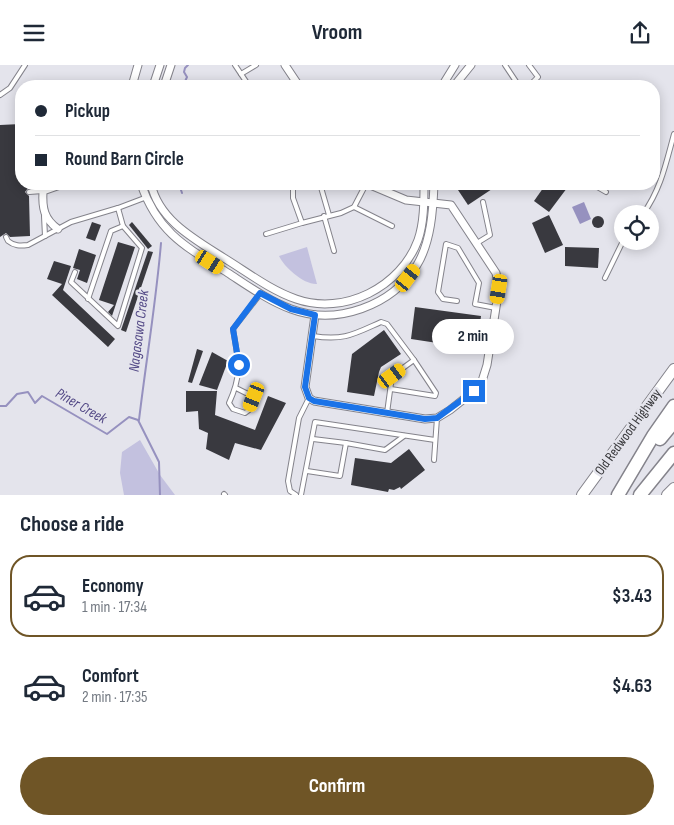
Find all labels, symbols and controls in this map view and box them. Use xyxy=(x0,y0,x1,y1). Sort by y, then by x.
icon: menu xyxy=(20,19,48,47)
text: Vroom xyxy=(312,19,362,46)
icon: share xyxy=(626,19,654,47)
text: Pickup xyxy=(65,100,110,123)
text: Round Barn Circle xyxy=(65,148,184,171)
map controls xyxy=(614,205,659,250)
button: locate xyxy=(614,205,659,250)
car xyxy=(193,248,226,276)
car xyxy=(392,262,423,294)
car xyxy=(489,273,508,305)
water label: Nagasawa Creek xyxy=(125,289,153,373)
callout: 2 min xyxy=(433,319,515,353)
text: 2 min xyxy=(458,327,488,346)
route start xyxy=(228,354,250,376)
car xyxy=(375,361,408,391)
car xyxy=(241,380,266,414)
route end xyxy=(463,380,485,402)
water label: Piner Creek xyxy=(52,384,110,428)
street label: Old Redwood Highway xyxy=(591,385,665,478)
text: Choose a ride xyxy=(20,511,124,538)
icon: car xyxy=(22,574,67,619)
text: Economy xyxy=(82,575,144,598)
text: $3.43 xyxy=(612,585,652,608)
text: 1 min · 17:34 xyxy=(82,598,147,617)
icon: car xyxy=(22,664,67,709)
text: Comfort xyxy=(82,665,139,688)
text: $4.63 xyxy=(612,675,652,698)
text: 2 min · 17:35 xyxy=(82,688,148,707)
button: Confirm xyxy=(20,757,654,815)

